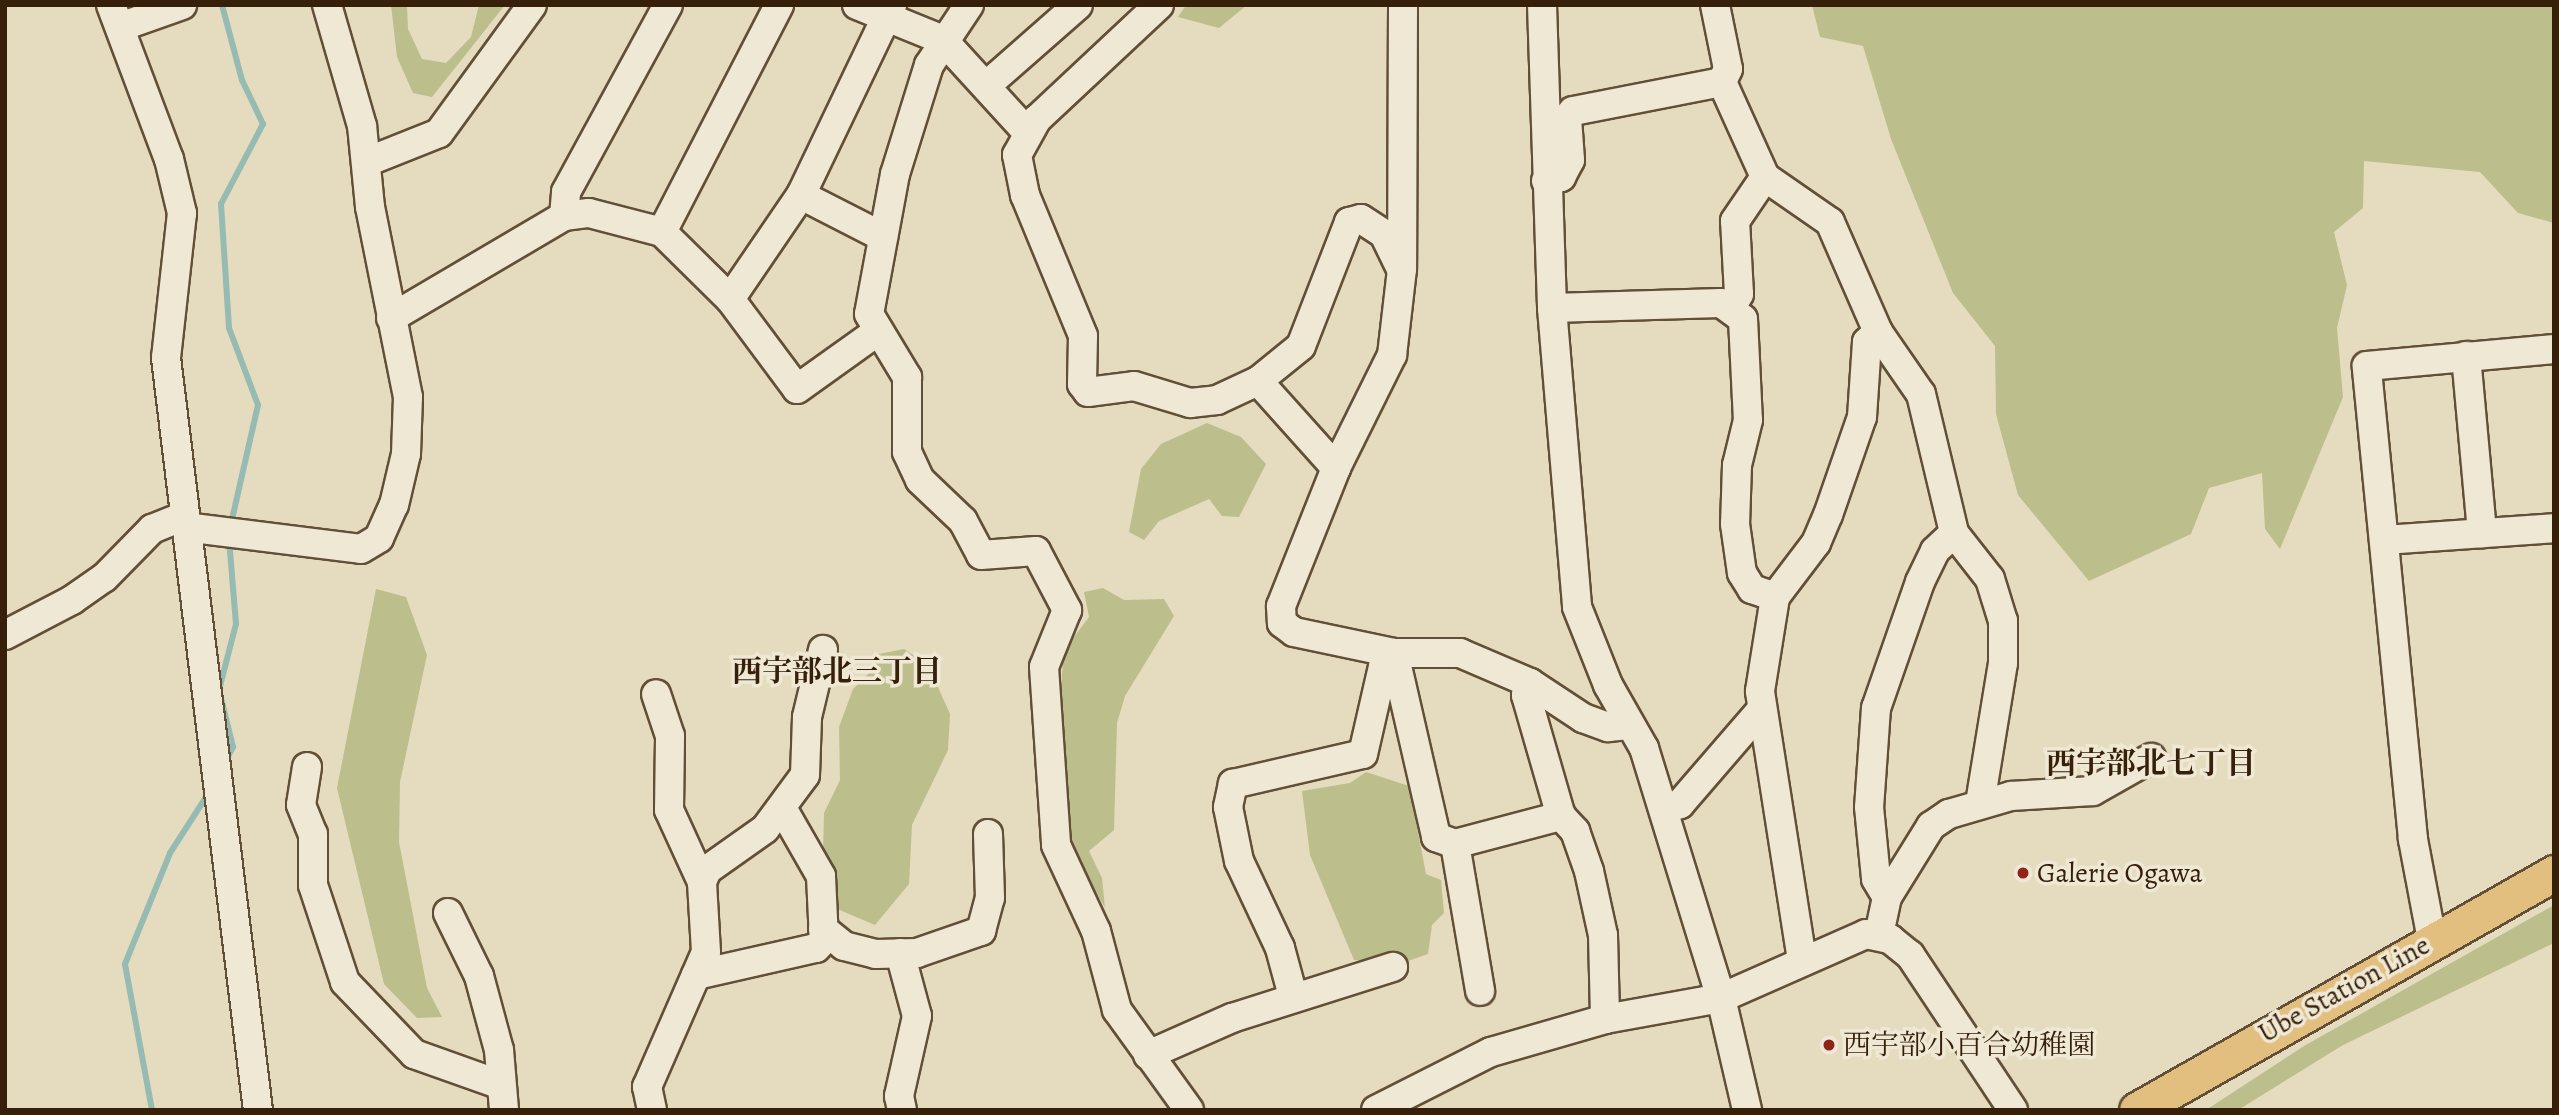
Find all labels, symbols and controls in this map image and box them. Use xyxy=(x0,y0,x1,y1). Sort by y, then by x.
district label: 西宇部北三丁目 xyxy=(732,653,942,689)
district label: 西宇部北七丁目 xyxy=(2046,745,2256,781)
place label: Galerie Ogawa xyxy=(2037,856,2202,890)
marker: Galerie Ogawa xyxy=(2015,865,2031,881)
street label: Ube Station Line xyxy=(2253,928,2435,1050)
place label: 西宇部小百合幼稚園 xyxy=(1843,1028,2095,1062)
marker: 西宇部小百合幼稚園 xyxy=(1821,1037,1837,1053)

